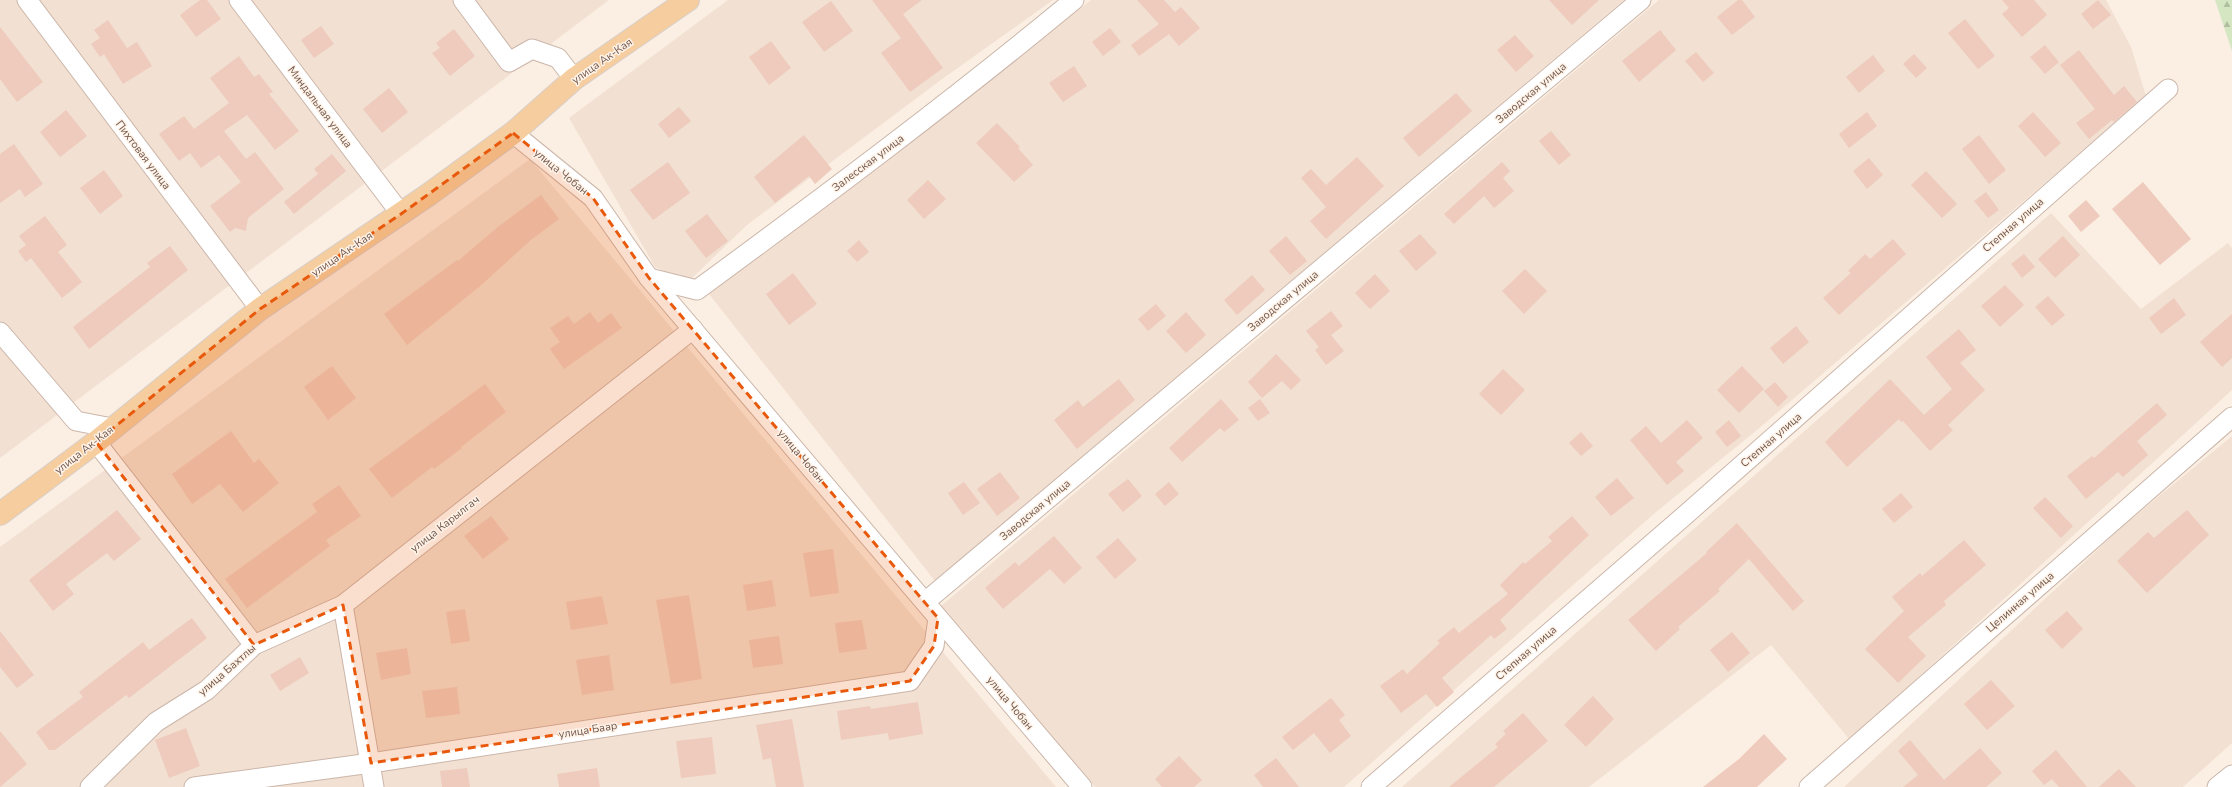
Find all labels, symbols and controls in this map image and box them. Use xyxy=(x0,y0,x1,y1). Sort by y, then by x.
street label: улица Ак-Кая xyxy=(569,34,635,87)
street label: Заводская улица xyxy=(1492,59,1570,127)
street label: Миндальная улица xyxy=(284,63,356,151)
street label: Пихтовая улица xyxy=(112,117,174,193)
street label: Залесская улица xyxy=(829,131,907,195)
street label: улица Чобан xyxy=(531,145,591,199)
street label: Степная улица xyxy=(1979,194,2047,256)
street label: улица Ак-Кая xyxy=(308,228,376,280)
street label: Заводская улица xyxy=(1244,267,1322,335)
street label: Степная улица xyxy=(1737,409,1805,471)
street label: улица Ак-Кая xyxy=(51,422,117,478)
street label: улица Чобан xyxy=(774,426,828,486)
street label: Заводская улица xyxy=(996,476,1074,544)
street label: улица Карылгач xyxy=(407,492,483,556)
street label: Целинная улица xyxy=(1983,568,2057,636)
street label: Степная улица xyxy=(1492,622,1560,684)
street label: улица Бахтлы xyxy=(195,641,259,699)
street label: улица Чобан xyxy=(983,673,1037,733)
street label: улица Баар xyxy=(558,718,618,742)

